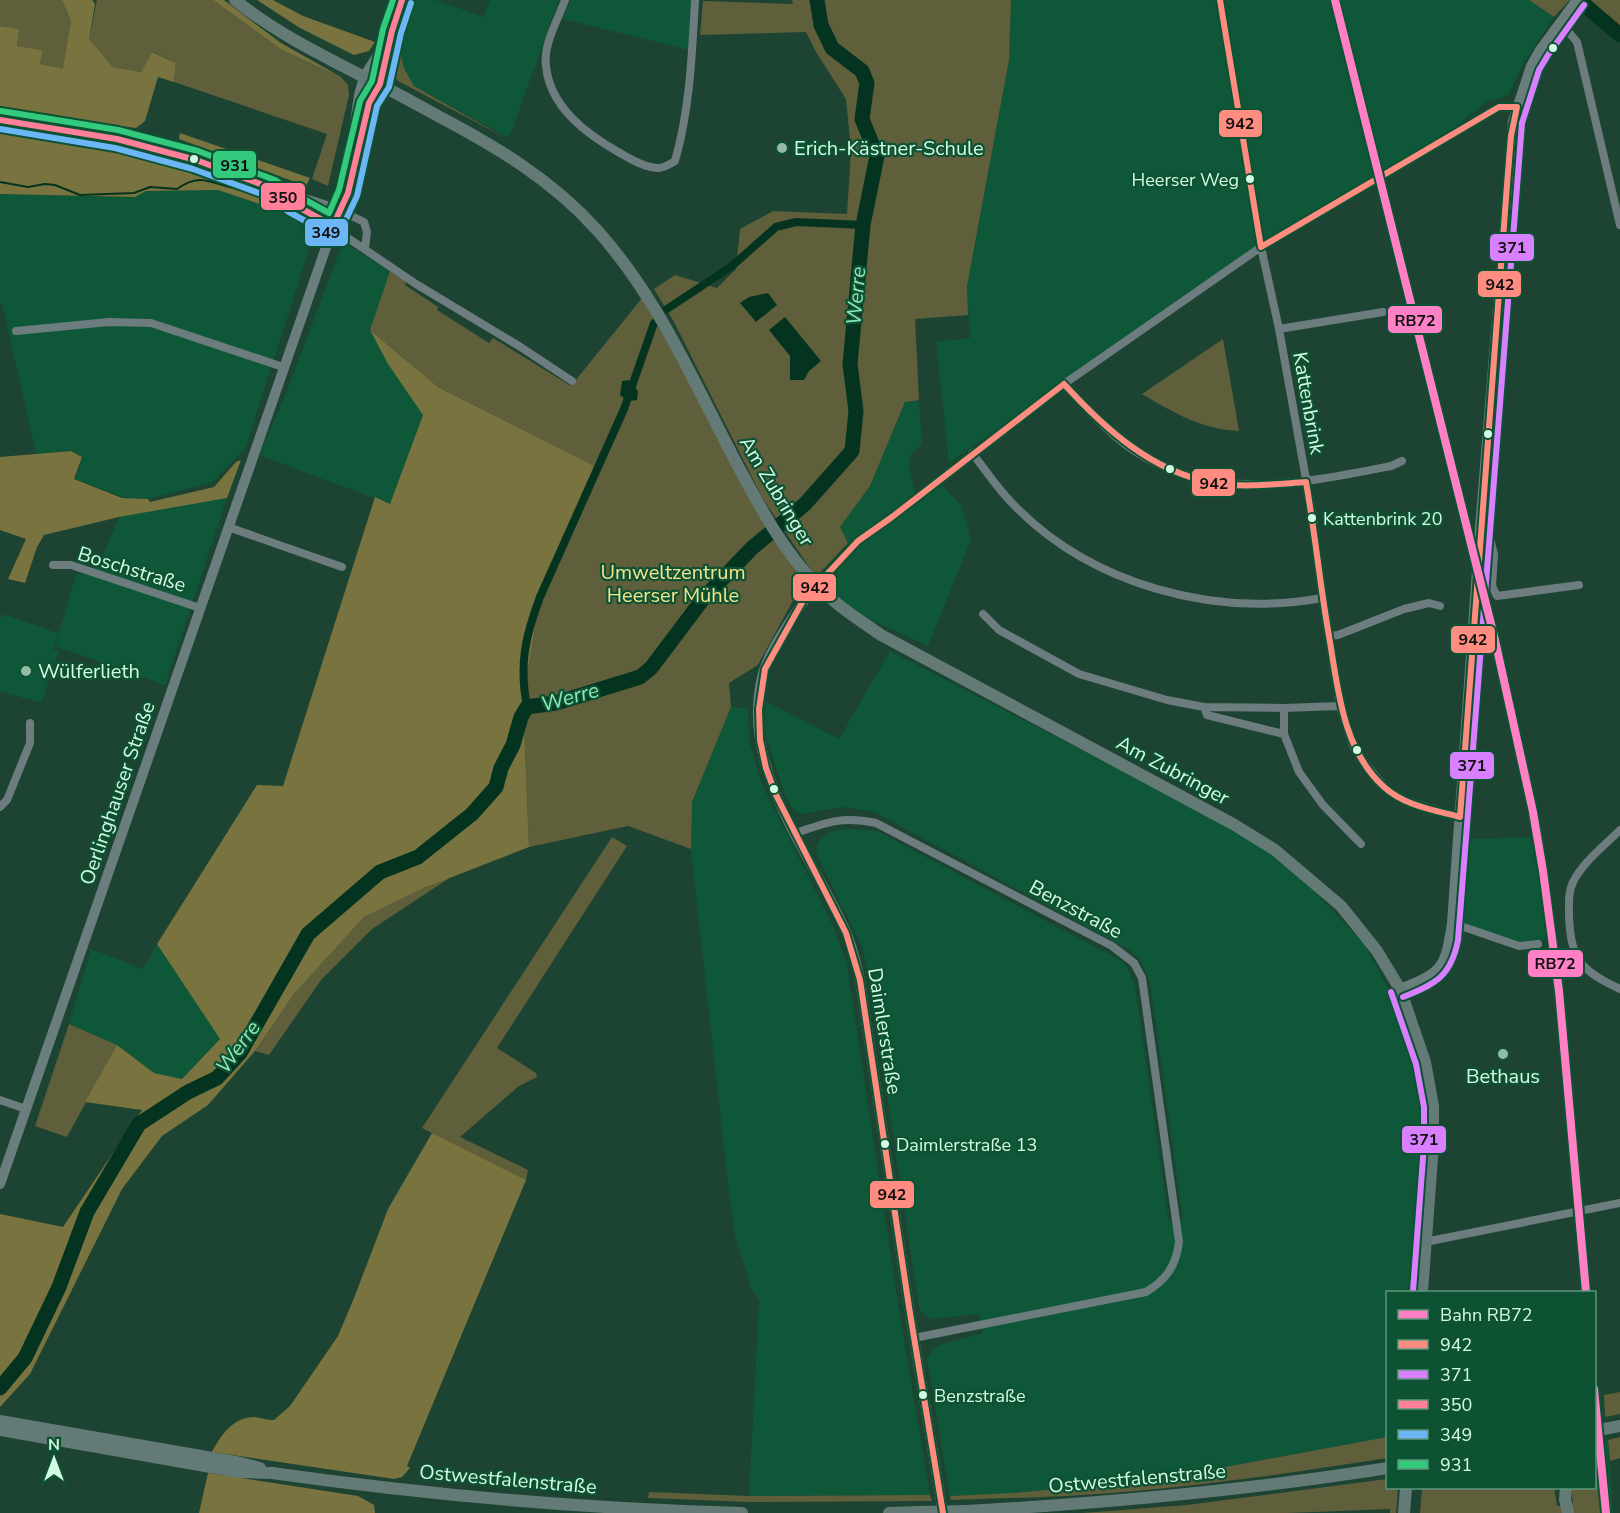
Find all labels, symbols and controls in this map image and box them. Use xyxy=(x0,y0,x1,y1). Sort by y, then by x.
unlabelled marker xyxy=(1547,42,1559,54)
line badge: 942 xyxy=(1218,109,1263,138)
text: 942 xyxy=(1226,113,1254,135)
place label: Erich-Kästner-Schule xyxy=(794,135,984,162)
marker: Erich-Kästner-Schule xyxy=(775,141,789,155)
line badge: 931 xyxy=(212,150,257,179)
unlabelled marker xyxy=(188,153,200,165)
text: 931 xyxy=(221,155,249,177)
place label: Heerser Weg xyxy=(1132,168,1239,192)
marker: Heerser Weg xyxy=(1244,173,1256,185)
line badge: 350 xyxy=(260,182,306,211)
text: 350 xyxy=(269,187,297,209)
line badge: 349 xyxy=(304,218,349,247)
text: 349 xyxy=(312,222,340,244)
line badge: 371 xyxy=(1489,233,1535,262)
text: 371 xyxy=(1498,237,1526,259)
water label: Werre xyxy=(839,265,873,327)
line badge: 942 xyxy=(1477,270,1522,298)
text: 942 xyxy=(1486,274,1514,296)
line badge: RB72 xyxy=(1387,305,1443,334)
text: RB72 xyxy=(1394,310,1436,332)
street label: Kattenbrink xyxy=(1286,350,1331,457)
unlabelled marker xyxy=(1482,428,1494,440)
street label: Am Zubringer xyxy=(733,431,820,551)
unlabelled marker xyxy=(1164,463,1176,475)
line badge: 942 xyxy=(1191,468,1236,497)
text: 942 xyxy=(1200,473,1228,495)
place label: Kattenbrink 20 xyxy=(1323,507,1442,531)
marker: Kattenbrink 20 xyxy=(1306,512,1318,524)
street label: Boschstraße xyxy=(74,540,189,599)
park label: Umweltzentrum Heerser Mühle xyxy=(600,559,746,609)
line badge: 942 xyxy=(792,573,837,602)
text: 942 xyxy=(801,577,829,599)
line badge: 942 xyxy=(1450,625,1496,654)
text: 942 xyxy=(1459,629,1487,651)
place label: Wülferlieth xyxy=(38,658,140,685)
marker: Wülferlieth xyxy=(19,664,33,678)
water label: Werre xyxy=(538,676,602,718)
street label: Oerlinghauser Straße xyxy=(73,698,162,889)
street label: Am Zubringer xyxy=(1112,729,1234,811)
unlabelled marker xyxy=(1351,744,1363,756)
line badge: 371 xyxy=(1449,751,1495,780)
text: 371 xyxy=(1458,755,1486,777)
unlabelled marker xyxy=(768,783,780,795)
street label: Benzstraße xyxy=(1024,874,1127,945)
line badge: RB72 xyxy=(1527,949,1584,978)
text: RB72 xyxy=(1534,953,1576,975)
street label: Daimlerstraße xyxy=(861,966,908,1096)
water label: Werre xyxy=(209,1015,267,1079)
marker: Bethaus xyxy=(1496,1047,1510,1061)
place label: Bethaus xyxy=(1466,1063,1540,1090)
line badge: 371 xyxy=(1401,1125,1447,1154)
text: 371 xyxy=(1410,1129,1438,1151)
place label: Daimlerstraße 13 xyxy=(896,1133,1037,1157)
marker: Daimlerstraße 13 xyxy=(879,1138,891,1150)
line badge: 942 xyxy=(869,1180,915,1209)
text: 942 xyxy=(878,1184,906,1206)
legend xyxy=(1386,1291,1596,1489)
text: Bahn RB72 xyxy=(1440,1303,1533,1327)
text: 942 xyxy=(1440,1333,1472,1357)
text: 371 xyxy=(1440,1363,1472,1387)
place label: Benzstraße xyxy=(934,1384,1026,1408)
marker: Benzstraße xyxy=(917,1389,929,1401)
text: 350 xyxy=(1440,1393,1472,1417)
text: 349 xyxy=(1440,1423,1472,1447)
north arrow xyxy=(24,1429,84,1489)
text: N xyxy=(48,1434,60,1456)
text: 931 xyxy=(1440,1453,1472,1477)
street label: Ostwestfalenstraße xyxy=(1047,1457,1227,1500)
street label: Ostwestfalenstraße xyxy=(418,1458,598,1501)

